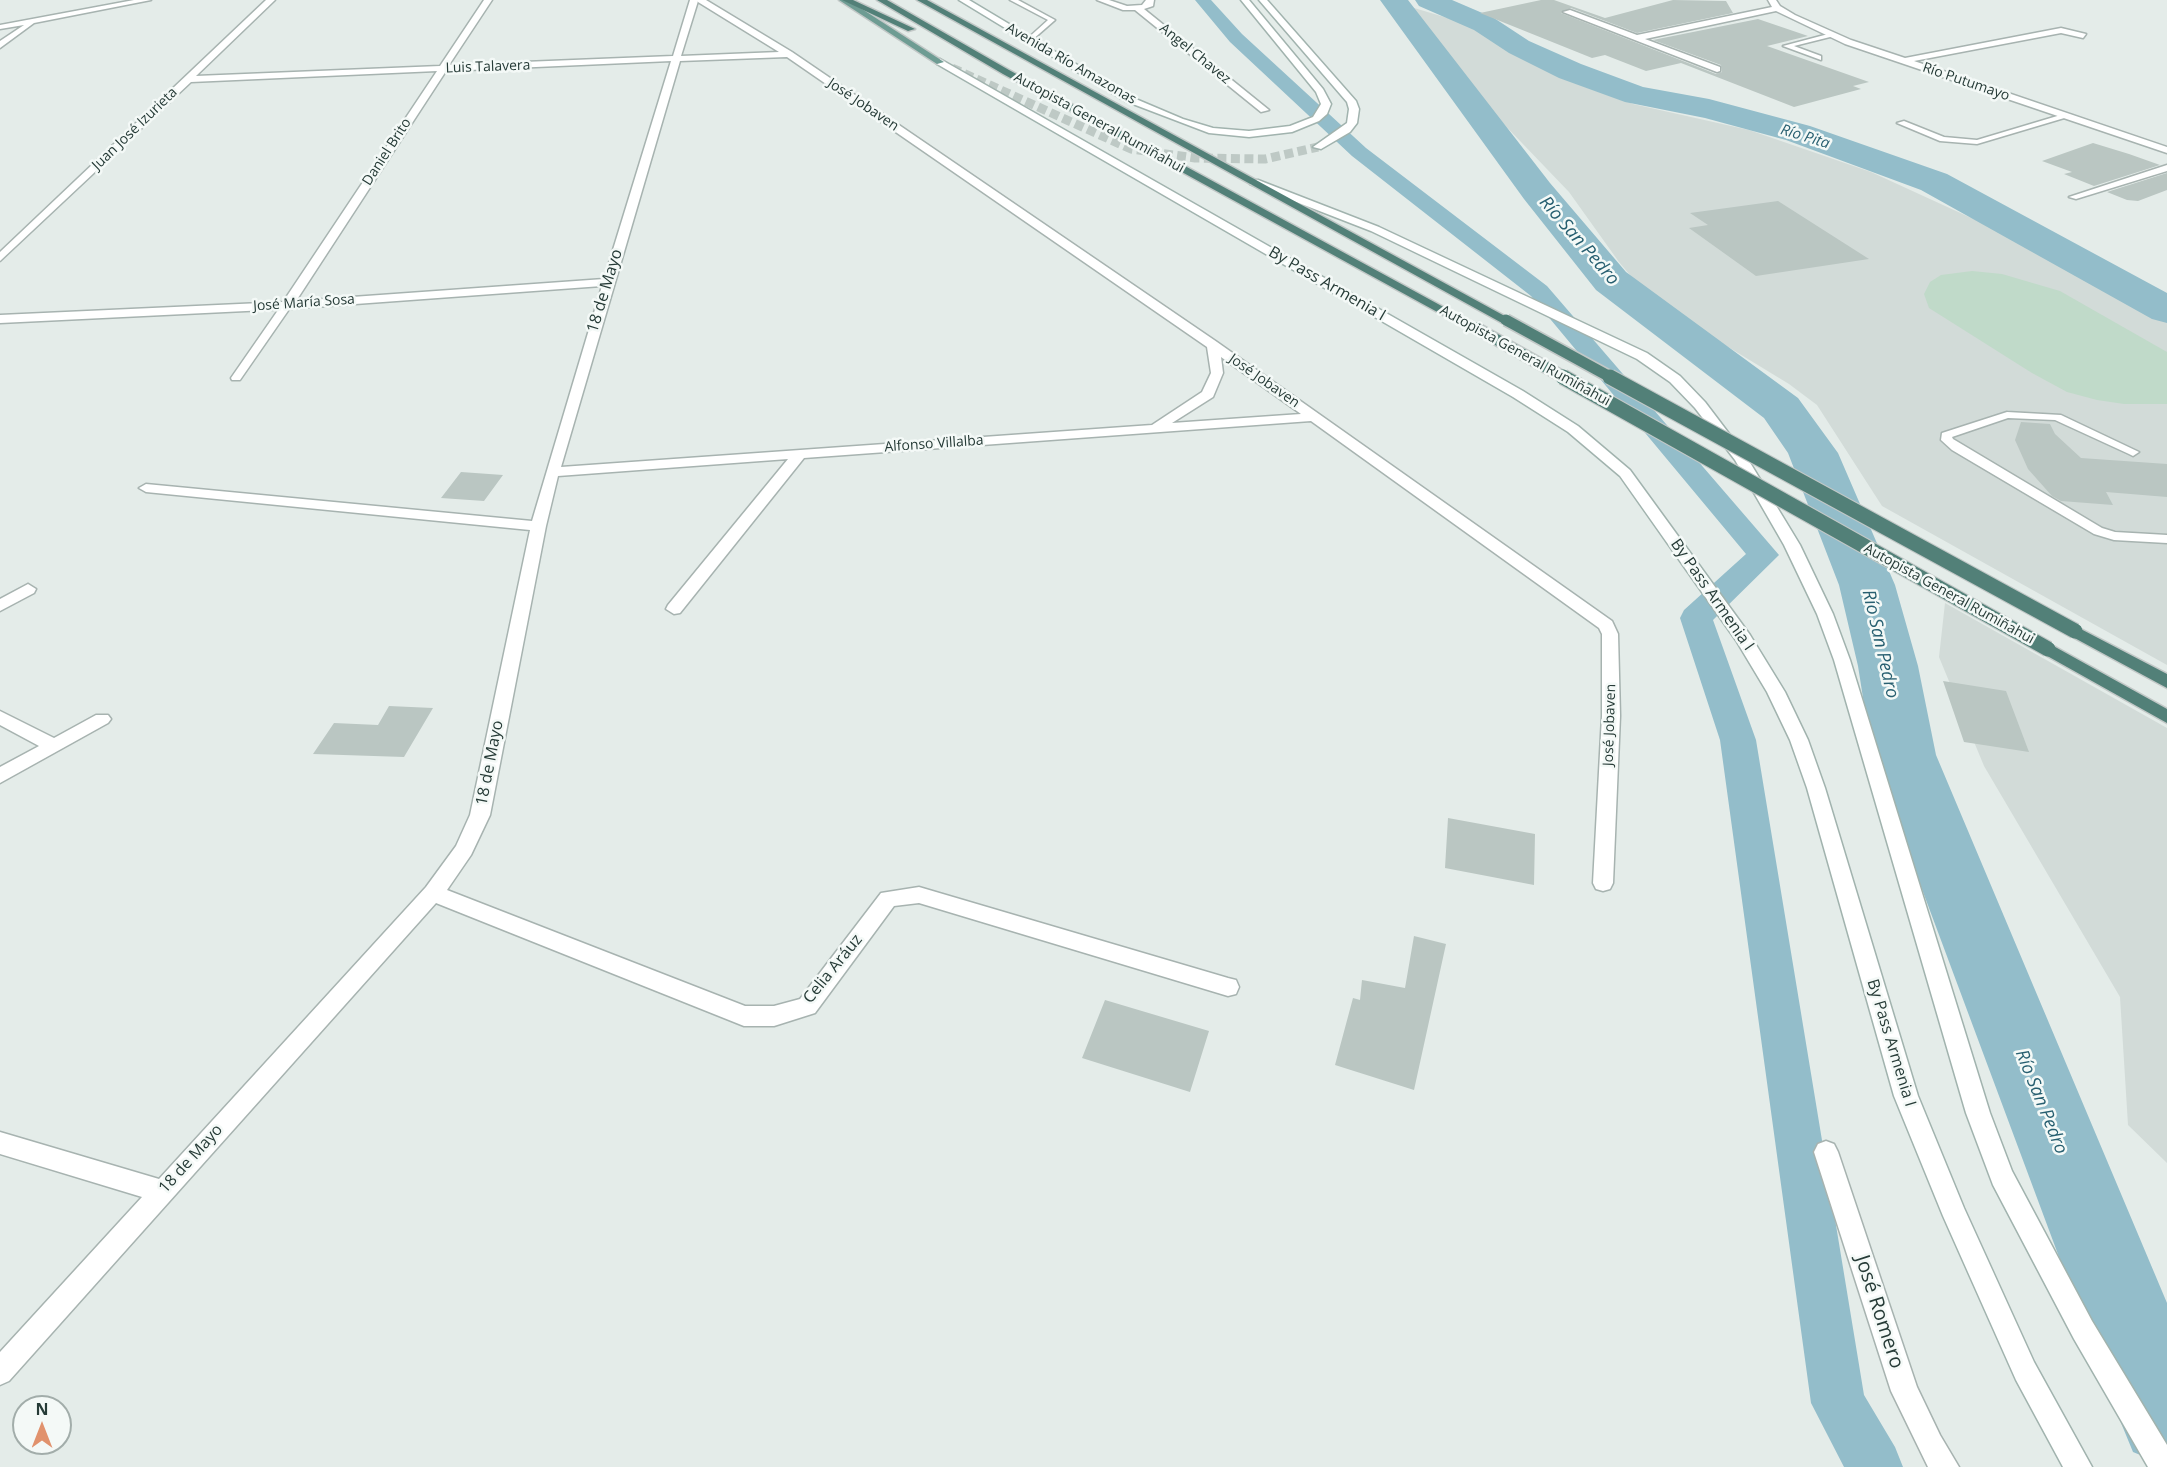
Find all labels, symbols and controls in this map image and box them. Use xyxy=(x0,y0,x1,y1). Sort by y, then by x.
street label: Avenida Río Amazonas xyxy=(1003,20,1139,108)
street label: Angel Chavez xyxy=(1156,20,1234,88)
street label: Luis Talavera xyxy=(445,57,531,77)
street label: Río Putumayo xyxy=(1920,59,2012,105)
street label: Autopista General Rumiñahui xyxy=(1011,69,1187,177)
street label: José Jobaven xyxy=(824,75,902,135)
street label: Juan José Izurieta xyxy=(89,84,181,174)
street label: Daniel Brito xyxy=(359,115,415,189)
water label: Río Pita xyxy=(1778,121,1832,153)
water label: Río San Pedro xyxy=(1535,192,1623,290)
street label: By Pass Armenia I xyxy=(1265,243,1389,325)
street label: 18 de Mayo xyxy=(583,247,627,335)
street label: José María Sosa xyxy=(253,291,355,315)
street label: Autopista General Rumiñahui xyxy=(1437,302,1613,410)
street label: José Jobaven xyxy=(1225,351,1303,411)
street label: Alfonso Villalba xyxy=(884,432,984,456)
street label: By Pass Armenia I xyxy=(1666,535,1758,655)
street label: Autopista General Rumiñahui xyxy=(1861,540,2037,648)
water label: Río San Pedro xyxy=(1857,588,1903,700)
street label: José Jobaven xyxy=(1600,684,1620,766)
street label: 18 de Mayo xyxy=(472,719,508,807)
street label: Celia Aráuz xyxy=(799,931,867,1007)
street label: By Pass Armenia I xyxy=(1862,977,1920,1109)
water label: Río San Pedro xyxy=(2010,1047,2072,1157)
street label: 18 de Mayo xyxy=(155,1121,227,1197)
street label: José Romero xyxy=(1849,1252,1909,1372)
north arrow xyxy=(12,1395,72,1455)
text: N xyxy=(35,1398,49,1420)

